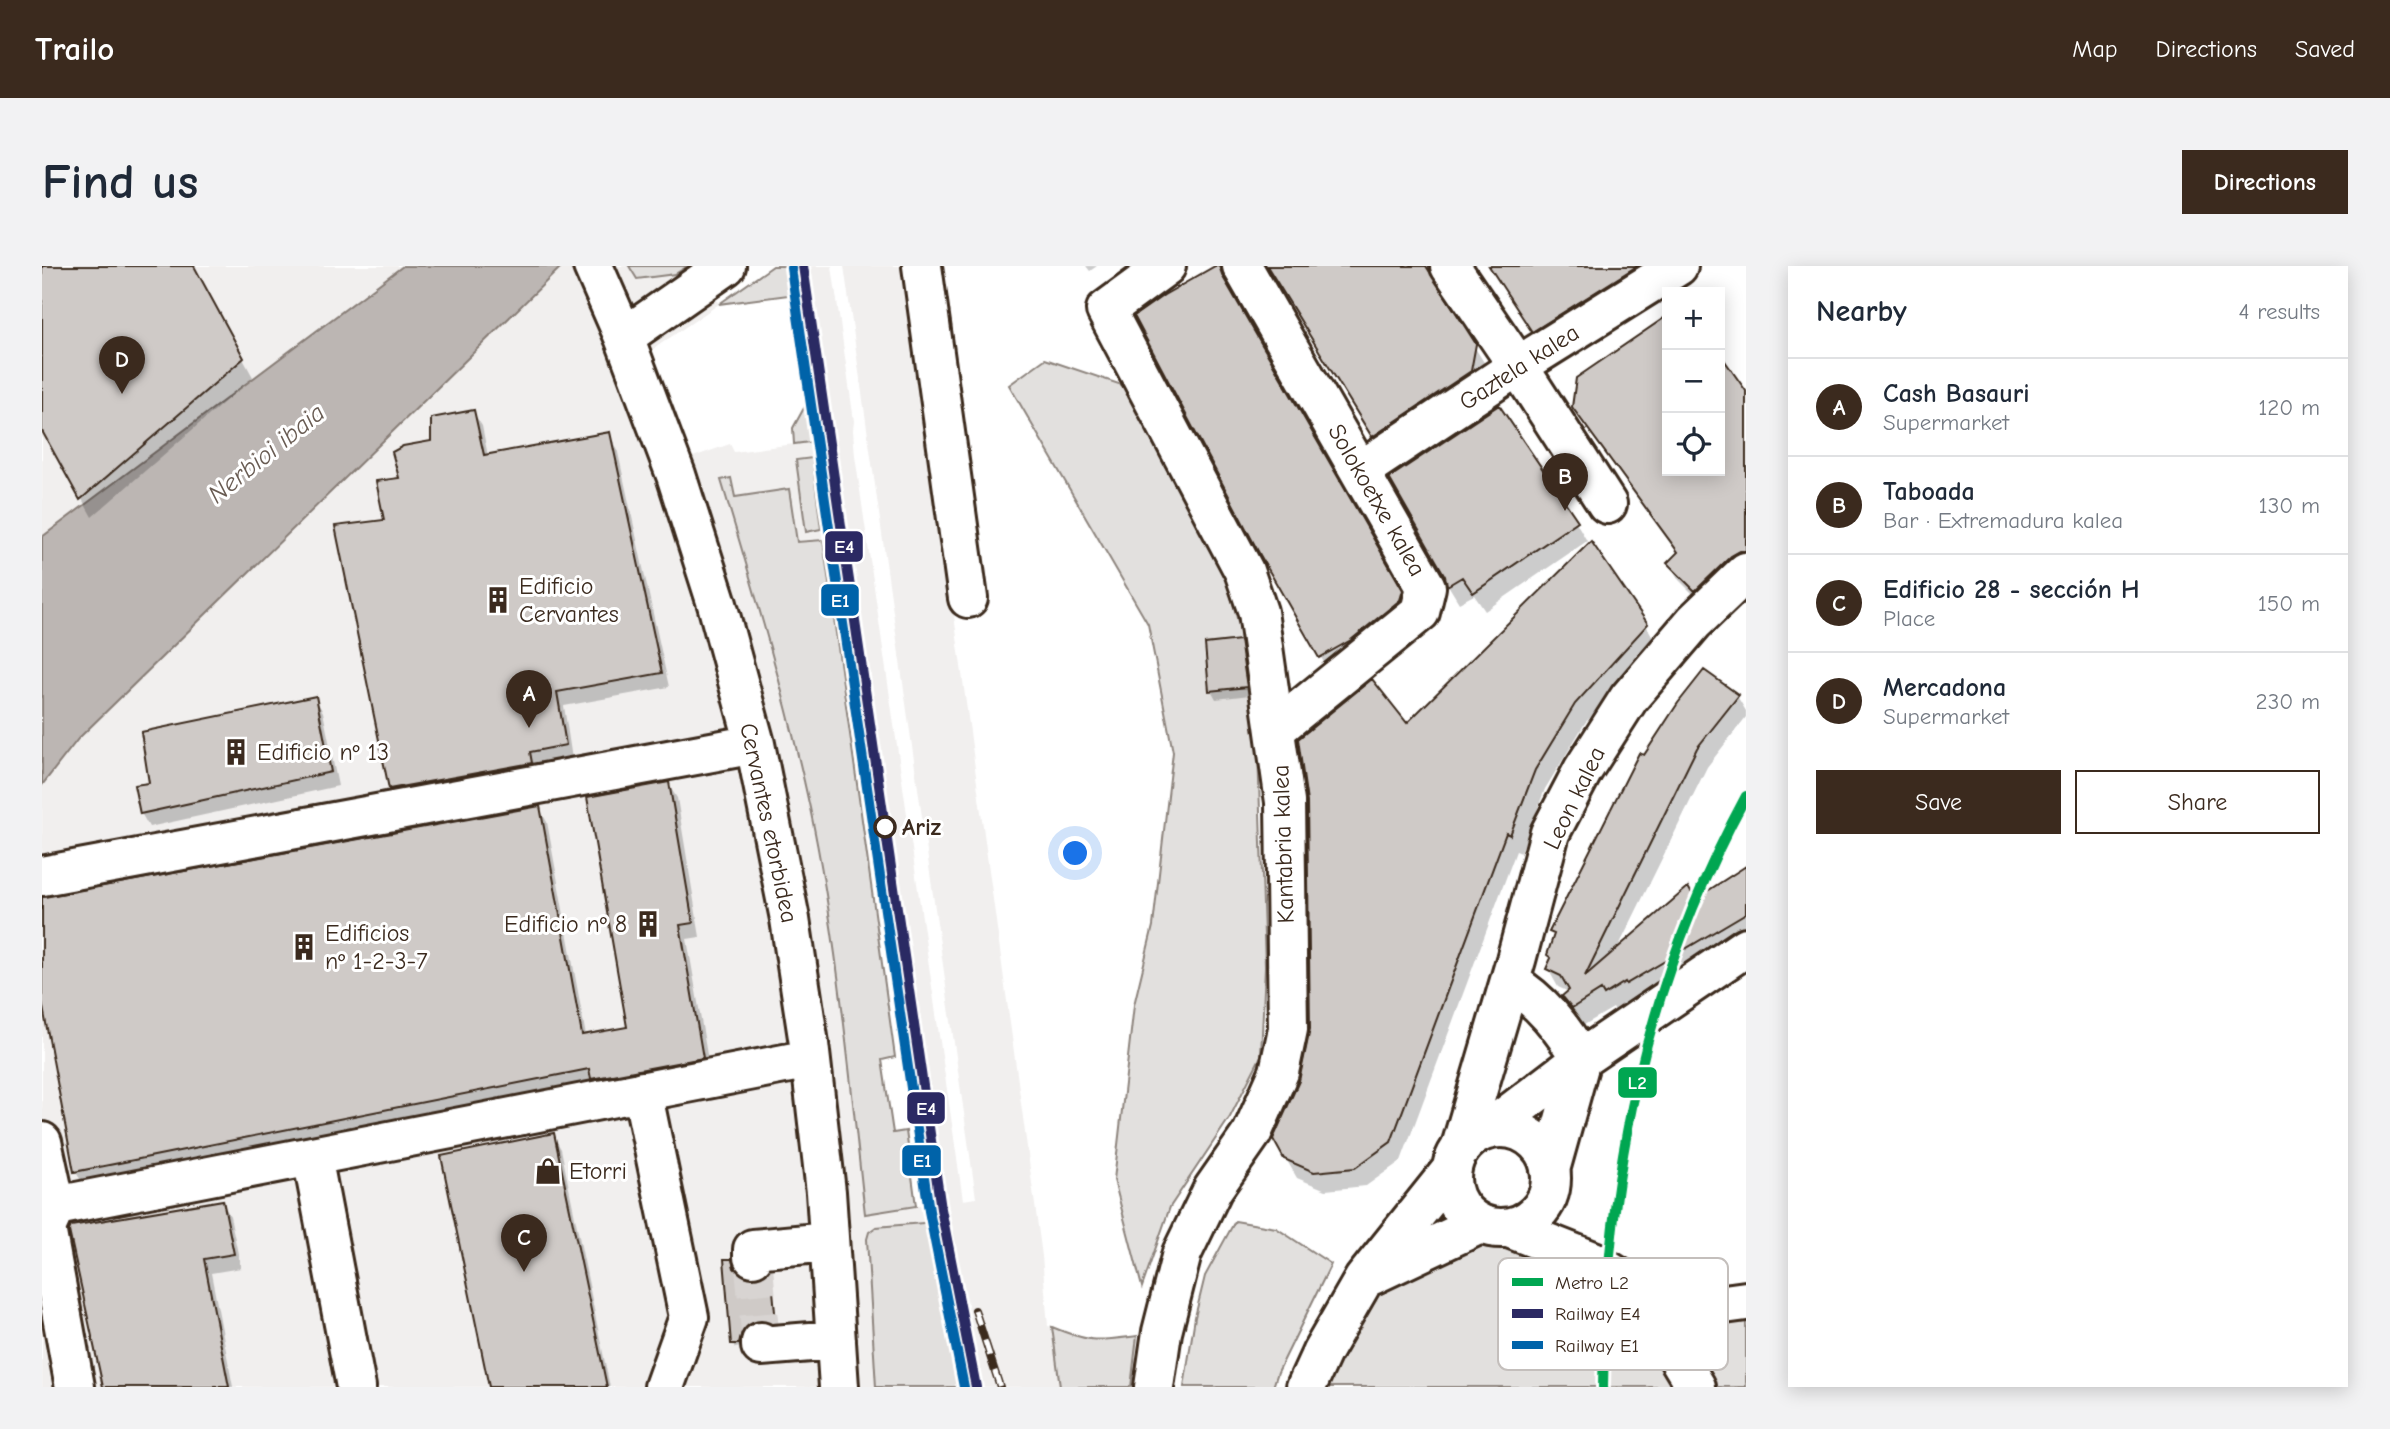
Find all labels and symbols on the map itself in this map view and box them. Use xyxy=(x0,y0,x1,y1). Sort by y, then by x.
street label: Gaztela kalea xyxy=(1454,318,1584,416)
pin: D xyxy=(99,336,145,394)
water label: Nerbioi ibaia xyxy=(202,398,331,510)
street label: Solokoetxe kalea xyxy=(1322,419,1432,581)
pin: B xyxy=(1542,453,1588,511)
line badge: E4 xyxy=(824,530,864,563)
text: E4 xyxy=(834,536,854,558)
place label: Edificio Cervantes xyxy=(519,572,619,628)
line badge: E1 xyxy=(820,583,860,617)
building icon: Edificio Cervantes xyxy=(483,585,513,615)
text: E1 xyxy=(831,590,849,612)
pin: A xyxy=(506,670,552,728)
street label: Cervantes etorbidea xyxy=(734,721,804,925)
building icon: Edificio nº 13 xyxy=(221,737,251,767)
place label: Edificio nº 13 xyxy=(257,738,389,766)
street label: Leon kalea xyxy=(1537,742,1611,854)
street label: Kantabria kalea xyxy=(1266,764,1300,924)
place label: Ariz xyxy=(902,813,942,841)
marker: Ariz xyxy=(874,816,896,838)
your location xyxy=(1058,836,1092,870)
building icon: Edificio nº 8 xyxy=(633,909,663,939)
place label: Edificio nº 8 xyxy=(504,910,627,938)
place label: Edificios nº 1-2-3-7 xyxy=(325,919,428,975)
building icon: Edificios nº 1-2-3-7 xyxy=(289,932,319,962)
line badge: L2 xyxy=(1617,1066,1658,1099)
text: L2 xyxy=(1627,1072,1647,1094)
line badge: E4 xyxy=(906,1091,946,1125)
text: E4 xyxy=(916,1098,936,1120)
line badge: E1 xyxy=(901,1144,942,1177)
text: E1 xyxy=(913,1150,931,1172)
shop icon: Etorri xyxy=(533,1156,563,1186)
place label: Etorri xyxy=(569,1157,627,1185)
pin: C xyxy=(501,1214,547,1272)
legend xyxy=(1498,1258,1728,1370)
text: Metro L2 xyxy=(1555,1272,1629,1294)
text: Railway E4 xyxy=(1555,1303,1641,1325)
text: Railway E1 xyxy=(1555,1335,1639,1357)

